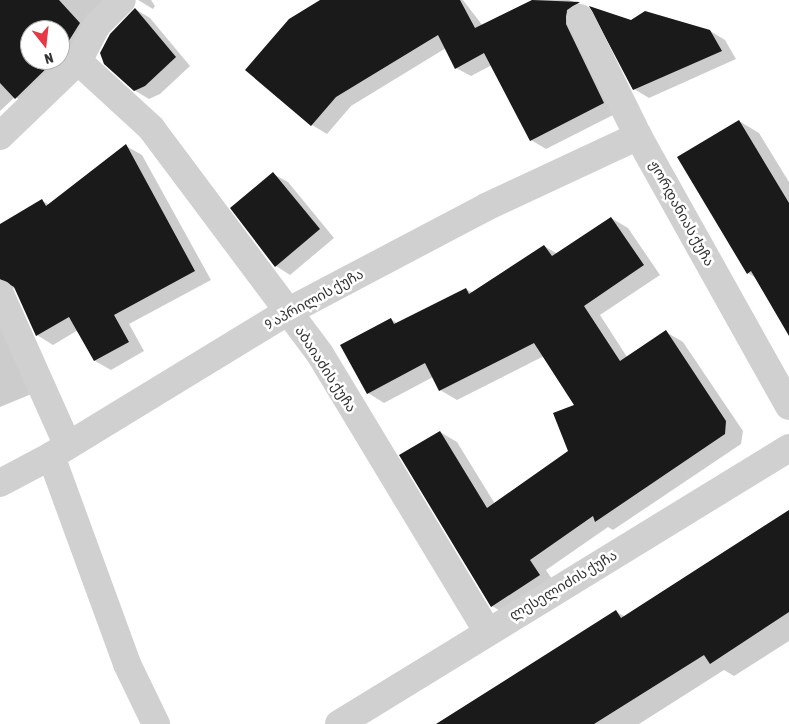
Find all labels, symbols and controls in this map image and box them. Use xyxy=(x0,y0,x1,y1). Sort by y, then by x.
north arrow xyxy=(20,20,70,70)
text: N xyxy=(43,50,55,67)
street label: ჟორდანიას ქუჩა xyxy=(646,157,718,269)
street label: 9 აპრილის ქუჩა xyxy=(262,265,366,333)
street label: აბაიაძის ქუჩა xyxy=(292,323,360,415)
street label: ლესელიძის ქუჩა xyxy=(506,546,620,624)

